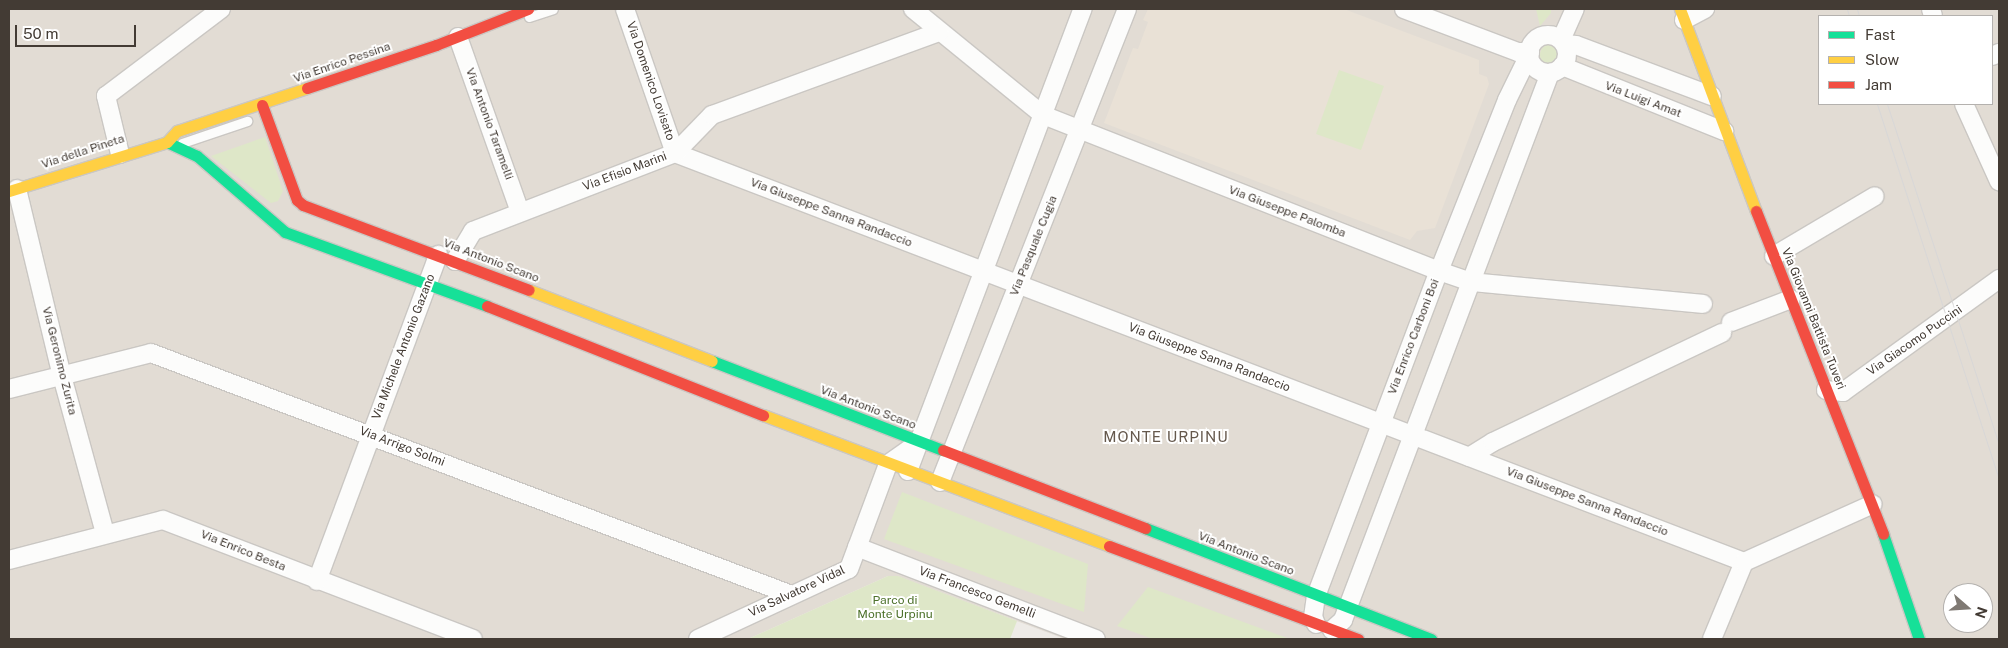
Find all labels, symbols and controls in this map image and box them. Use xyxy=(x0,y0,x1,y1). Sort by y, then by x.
scale bar xyxy=(18,15,139,47)
legend xyxy=(1818,15,1993,105)
street label: Via Domenico Lovisato xyxy=(623,20,677,142)
text: 50 m xyxy=(23,25,58,42)
text: Fast xyxy=(1865,26,1895,43)
street label: Via Enrico Pessina xyxy=(292,40,392,86)
text: Slow xyxy=(1865,51,1899,68)
street label: Via Antonio Taramelli xyxy=(462,66,516,182)
text: Jam xyxy=(1865,76,1892,93)
street label: Via Luigi Amat xyxy=(1603,79,1683,121)
street label: Via della Pineta xyxy=(40,132,126,172)
street label: Via Efisio Marini xyxy=(581,149,669,195)
street label: Via Giuseppe Sanna Randaccio xyxy=(748,175,914,251)
street label: Via Giuseppe Palomba xyxy=(1226,183,1348,241)
street label: Via Pasquale Cugia xyxy=(1007,194,1061,298)
street label: Via Antonio Scano xyxy=(441,236,541,286)
street label: Via Giovanni Battista Tuveri xyxy=(1778,246,1848,392)
street label: Via Michele Antonio Gazano xyxy=(369,272,439,422)
street label: Via Enrico Carboni Boi xyxy=(1385,277,1443,397)
street label: Via Giacomo Puccini xyxy=(1865,303,1965,379)
street label: Via Geronimo Zurita xyxy=(39,305,79,417)
street label: Via Giuseppe Sanna Randaccio xyxy=(1126,320,1292,396)
street label: Via Antonio Scano xyxy=(818,383,918,433)
street label: Via Arrigo Solmi xyxy=(357,424,447,470)
district label: MONTE URPINU xyxy=(1102,428,1230,446)
street label: Via Giuseppe Sanna Randaccio xyxy=(1504,464,1670,540)
street label: Via Enrico Besta xyxy=(198,527,288,575)
street label: Via Antonio Scano xyxy=(1196,529,1296,579)
street label: Via Salvatore Vidal xyxy=(746,563,848,621)
street label: Via Francesco Gemelli xyxy=(917,564,1037,622)
north arrow xyxy=(1943,583,1993,633)
park label: Parco di Monte Urpinu xyxy=(857,594,933,622)
text: N xyxy=(1972,605,1991,620)

